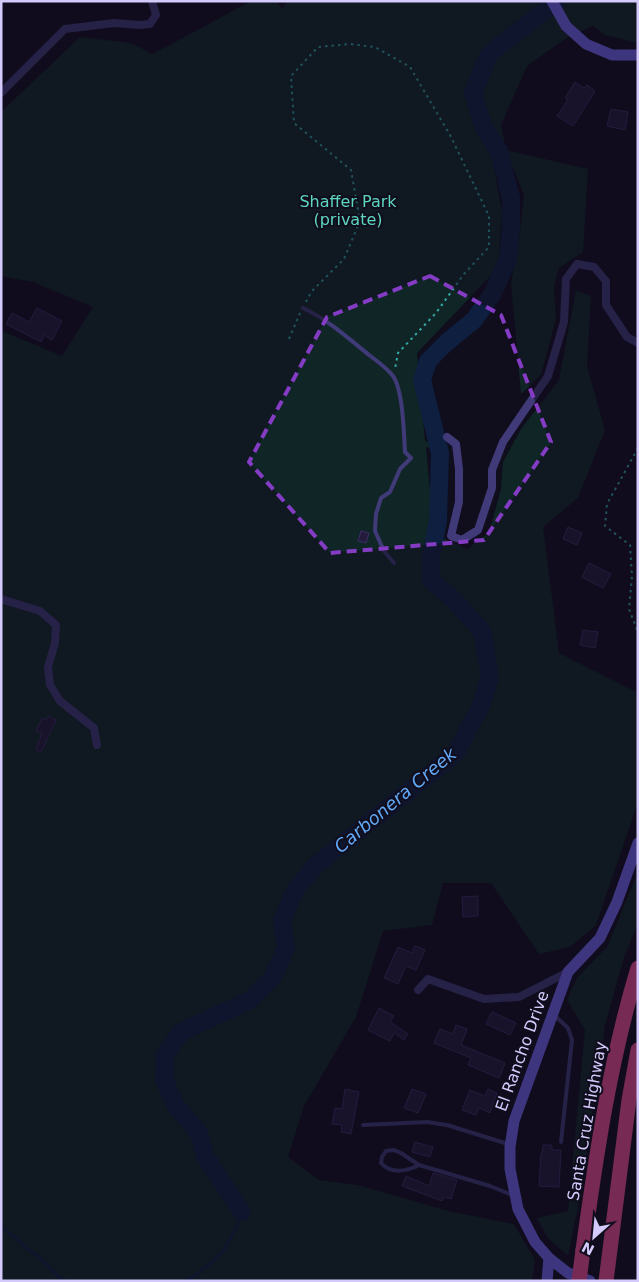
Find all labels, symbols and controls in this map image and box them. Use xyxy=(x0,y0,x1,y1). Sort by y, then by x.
park label: Shaffer Park (private) xyxy=(299,192,397,229)
water label: Carbonera Creek xyxy=(330,742,461,857)
street label: El Rancho Drive xyxy=(491,988,553,1114)
street label: Santa Cruz Highway xyxy=(564,1040,610,1202)
north arrow xyxy=(569,1212,619,1262)
text: N xyxy=(579,1239,597,1258)

